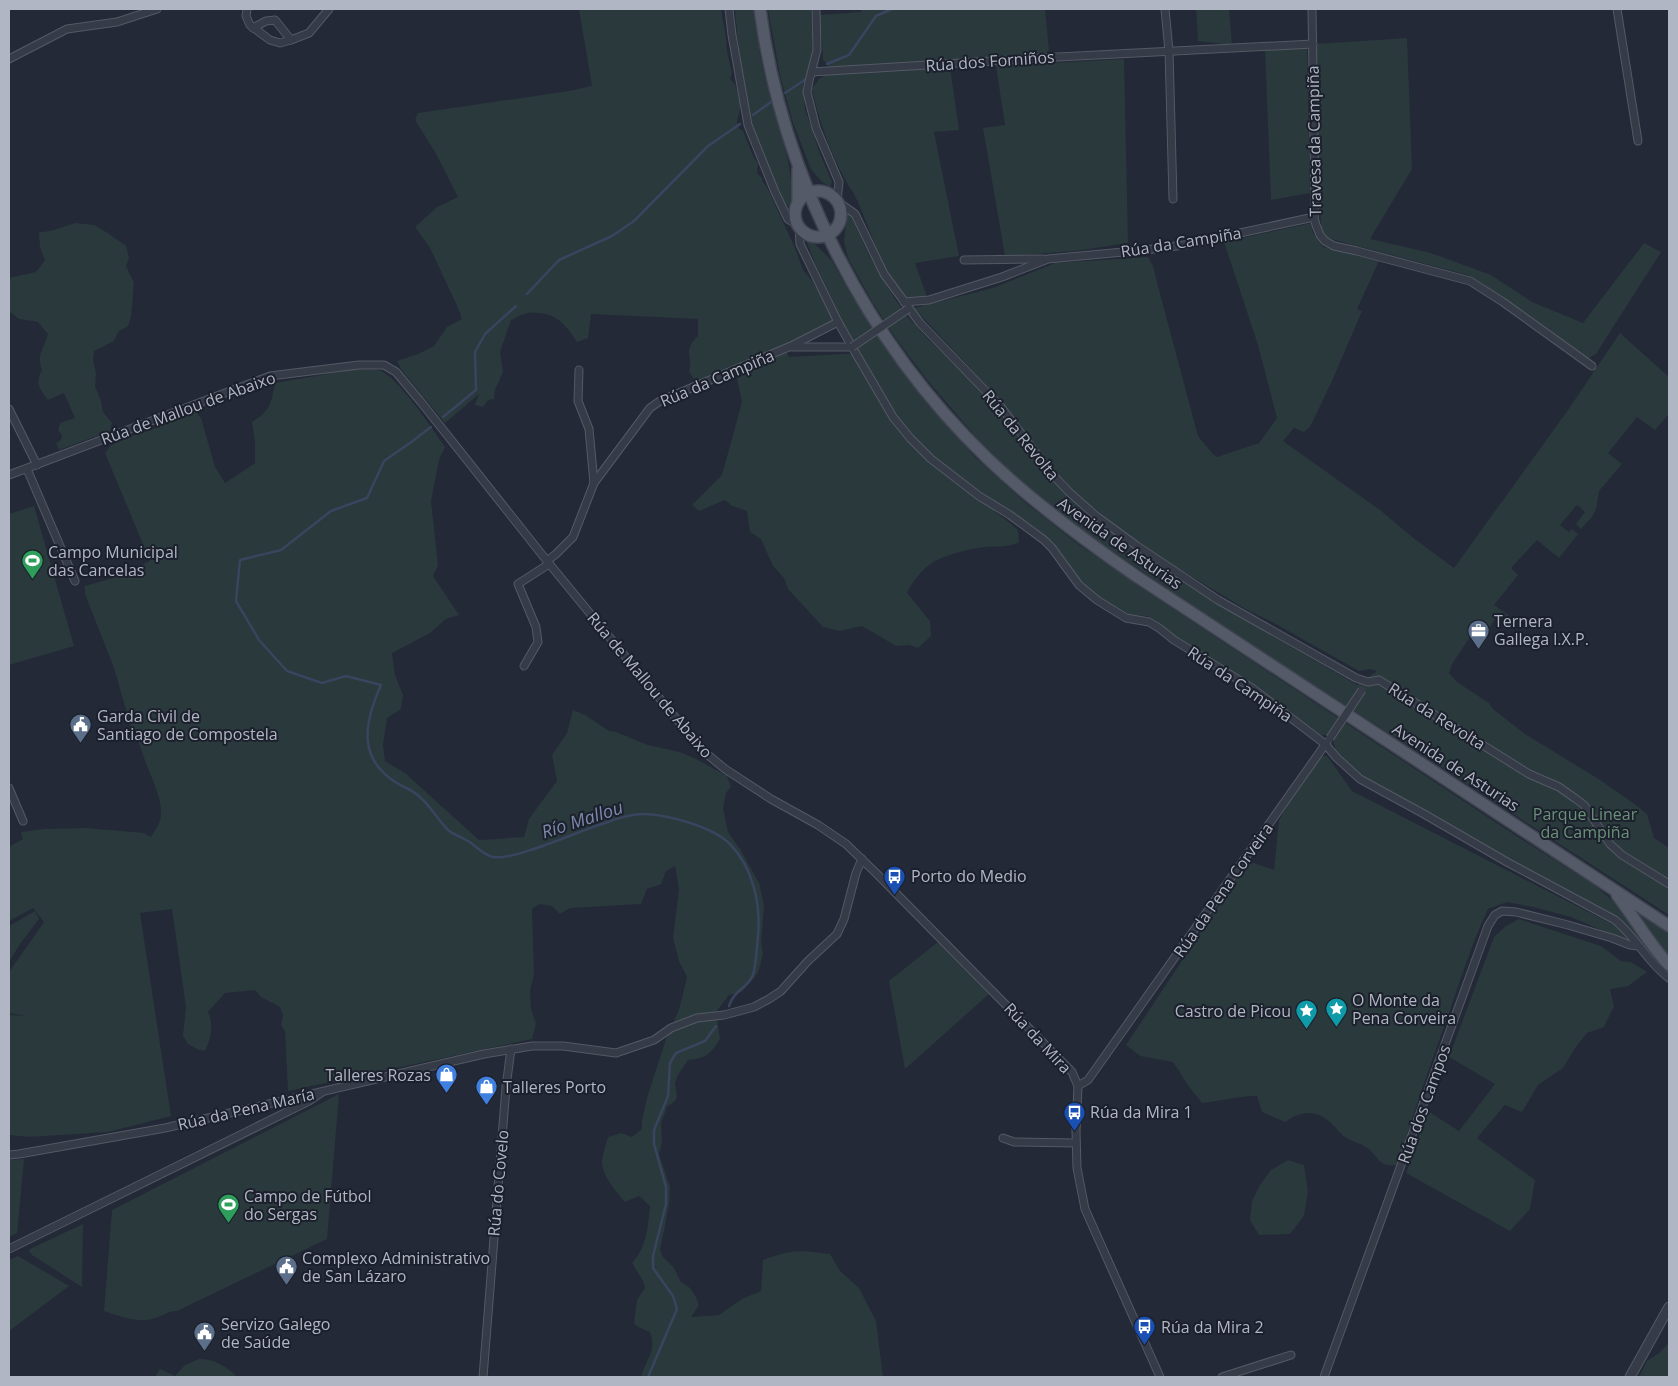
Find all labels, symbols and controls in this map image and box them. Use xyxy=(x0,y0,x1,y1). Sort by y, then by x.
street label: Rúa dos Forniños xyxy=(925,46,1055,76)
street label: Travesa da Campiña xyxy=(1302,65,1326,217)
street label: Rúa da Campiña xyxy=(1119,222,1243,262)
street label: Rúa da Campiña xyxy=(657,344,777,412)
street label: Rúa de Mallou de Abaixo xyxy=(98,366,278,450)
street label: Rúa da Revolta xyxy=(978,385,1064,485)
street label: Avenida de Asturias xyxy=(1053,492,1187,594)
place label: Campo Municipal das Cancelas xyxy=(48,541,178,581)
sports icon: Campo Municipal das Cancelas xyxy=(20,549,44,580)
street label: Rúa de Mallou de Abaixo xyxy=(582,607,718,763)
place label: Ternera Gallega l.X.P. xyxy=(1494,610,1589,650)
office icon: Ternera Gallega l.X.P. xyxy=(1466,618,1490,649)
street label: Rúa da Campiña xyxy=(1183,641,1297,727)
street label: Rúa da Revolta xyxy=(1384,677,1490,755)
place label: Garda Civil de Santiago de Compostela xyxy=(97,705,278,745)
public building icon: Garda Civil de Santiago de Compostela xyxy=(69,713,93,744)
street label: Avenida de Asturias xyxy=(1388,718,1524,816)
water label: Río Mallou xyxy=(538,795,626,843)
park label: Parque Linear da Campiña xyxy=(1533,803,1638,843)
street label: Rúa da Pena Corveira xyxy=(1168,818,1278,962)
bus stop icon: Porto do Medio xyxy=(883,864,907,895)
place label: Porto do Medio xyxy=(911,865,1027,887)
place label: O Monte da Pena Corveira xyxy=(1352,989,1456,1029)
place icon: O Monte da Pena Corveira xyxy=(1324,997,1348,1028)
street label: Rúa da Mira xyxy=(999,998,1077,1078)
place icon: Castro de Picou xyxy=(1295,999,1319,1030)
place label: Castro de Picou xyxy=(1175,1000,1291,1022)
street label: Rúa dos Campos xyxy=(1392,1042,1456,1166)
shop icon: Talleres Rozas xyxy=(435,1063,459,1094)
place label: Talleres Rozas xyxy=(325,1064,431,1086)
shop icon: Talleres Porto xyxy=(475,1075,499,1106)
place label: Talleres Porto xyxy=(503,1076,606,1098)
street label: Rúa da Pena María xyxy=(175,1083,317,1135)
bus stop icon: Rúa da Mira 1 xyxy=(1062,1100,1086,1131)
place label: Rúa da Mira 1 xyxy=(1090,1101,1193,1123)
street label: Rúa do Covelo xyxy=(482,1129,514,1237)
place label: Campo de Fútbol do Sergas xyxy=(244,1185,372,1225)
sports icon: Campo de Fútbol do Sergas xyxy=(216,1193,240,1224)
place label: Complexo Administrativo de San Lázaro xyxy=(302,1247,490,1287)
public building icon: Complexo Administrativo de San Lázaro xyxy=(274,1255,298,1286)
place label: Servizo Galego de Saúde xyxy=(221,1313,330,1353)
bus stop icon: Rúa da Mira 2 xyxy=(1133,1315,1157,1346)
place label: Rúa da Mira 2 xyxy=(1161,1316,1264,1338)
public building icon: Servizo Galego de Saúde xyxy=(193,1321,217,1352)

